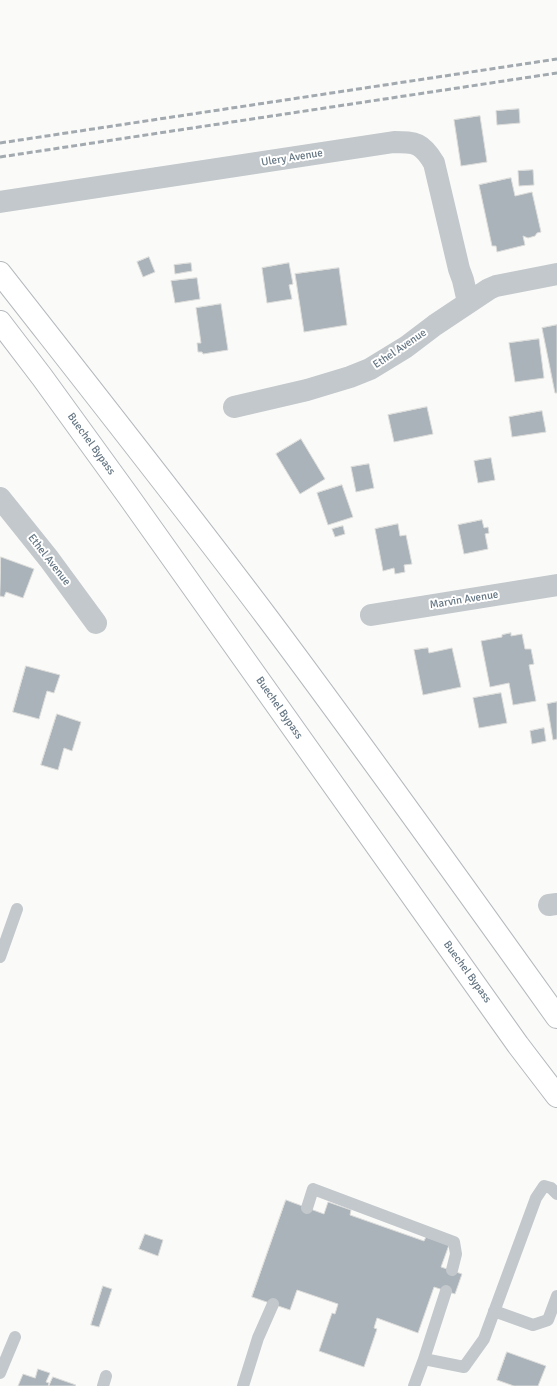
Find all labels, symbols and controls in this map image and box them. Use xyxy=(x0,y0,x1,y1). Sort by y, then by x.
street label: Ulery Avenue xyxy=(260,147,324,169)
street label: Ethel Avenue xyxy=(371,326,429,372)
street label: Buechel Bypass xyxy=(64,411,118,477)
street label: Ethel Avenue xyxy=(25,532,73,588)
street label: Marvin Avenue xyxy=(429,588,499,612)
street label: Buechel Bypass xyxy=(253,674,305,742)
street label: Buechel Bypass xyxy=(440,939,494,1005)

